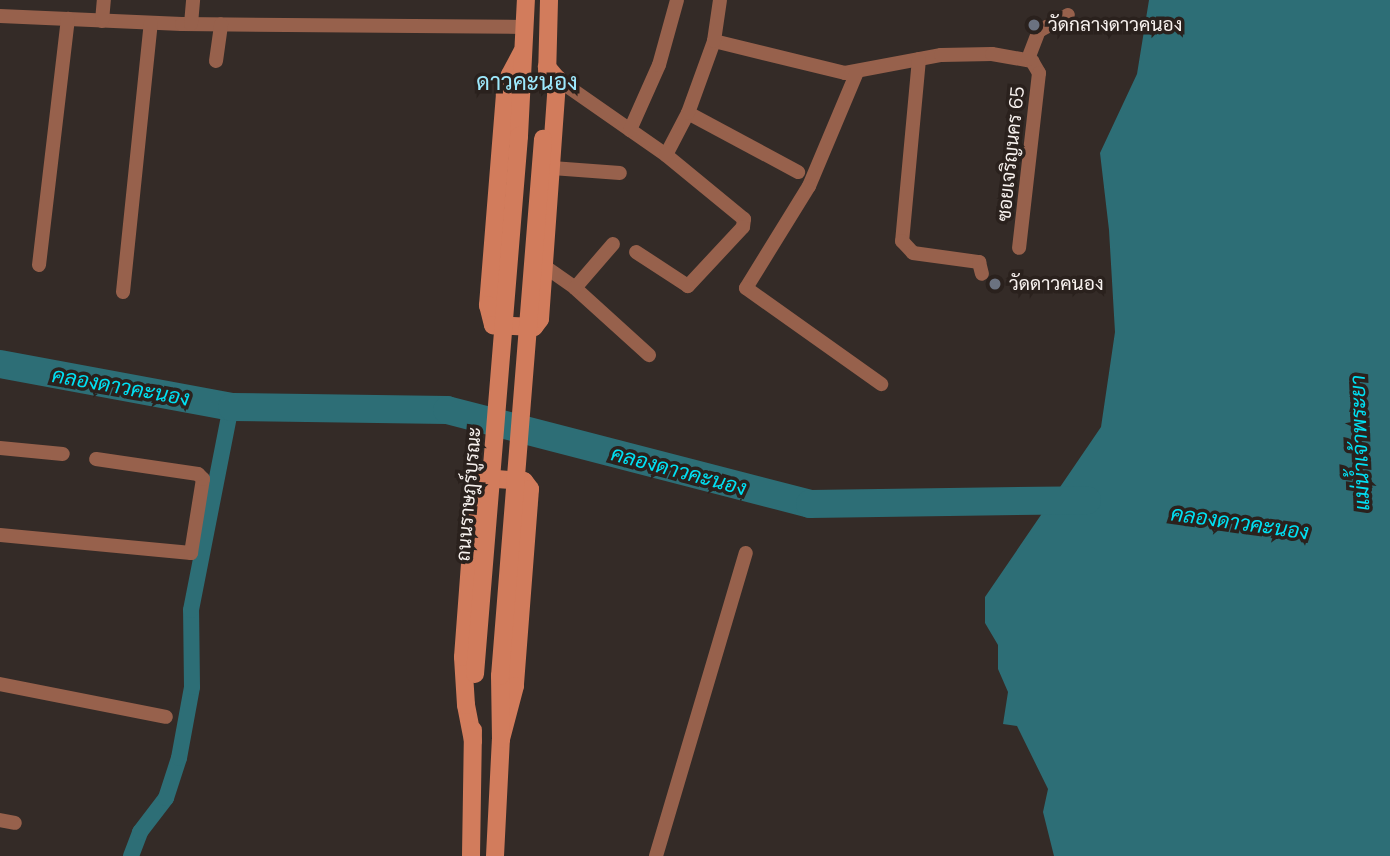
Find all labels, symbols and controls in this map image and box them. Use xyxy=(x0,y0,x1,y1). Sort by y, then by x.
place label: วัดกลางดาวคนอง xyxy=(1048,14,1182,36)
marker: วัดกลางดาวคนอง xyxy=(1026,17,1042,33)
district label: ดาวคะนอง xyxy=(476,68,578,96)
street label: ซอยเจริญนคร 65 xyxy=(993,85,1029,223)
place label: วัดดาวคนอง xyxy=(1009,273,1104,295)
marker: วัดดาวคนอง xyxy=(987,276,1003,292)
water label: คลองดาวคะนอง xyxy=(50,362,192,410)
water label: แม่น้ำเจ้าพระยา xyxy=(1344,375,1374,511)
street label: ถนนราษฎร์บูรณะ xyxy=(452,426,486,562)
water label: คลองดาวคะนอง xyxy=(609,440,749,500)
water label: คลองดาวคะนอง xyxy=(1169,500,1311,544)

